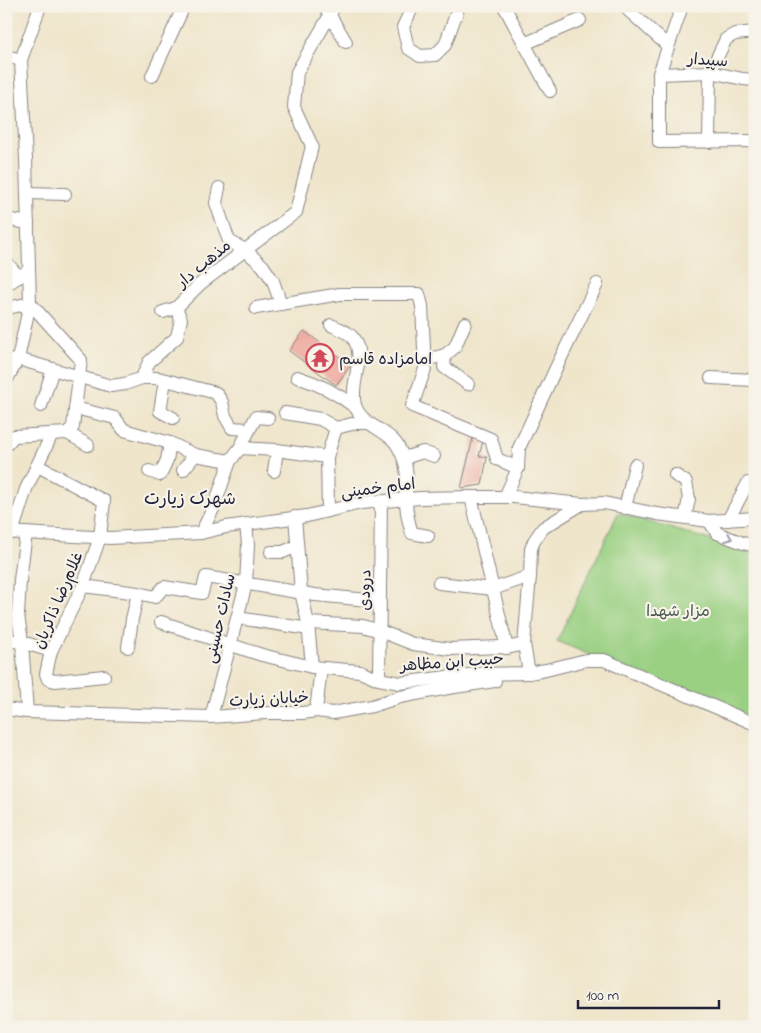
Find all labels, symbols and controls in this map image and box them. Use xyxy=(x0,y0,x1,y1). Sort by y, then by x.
street label: سپیدار xyxy=(685,47,729,74)
street label: مذهب دار xyxy=(170,235,237,296)
temple icon: امامزاده قاسم xyxy=(305,343,335,373)
place label: امامزاده قاسم xyxy=(339,348,432,372)
street label: امام خمینی xyxy=(340,473,417,505)
district label: شهرک زیارت xyxy=(144,487,236,513)
one-way arrow xyxy=(724,532,733,542)
street label: غلام‌رضا ذاکریان xyxy=(28,548,90,653)
street label: درودی xyxy=(354,569,378,611)
street label: سادات حسینی xyxy=(199,571,243,666)
park label: مزار شهدا xyxy=(646,600,710,624)
street label: حبیب ابن مظاهر xyxy=(397,647,505,679)
street label: خیابان زیارت xyxy=(229,686,310,714)
scale bar xyxy=(578,978,720,1010)
text: 100 m xyxy=(586,985,619,1007)

